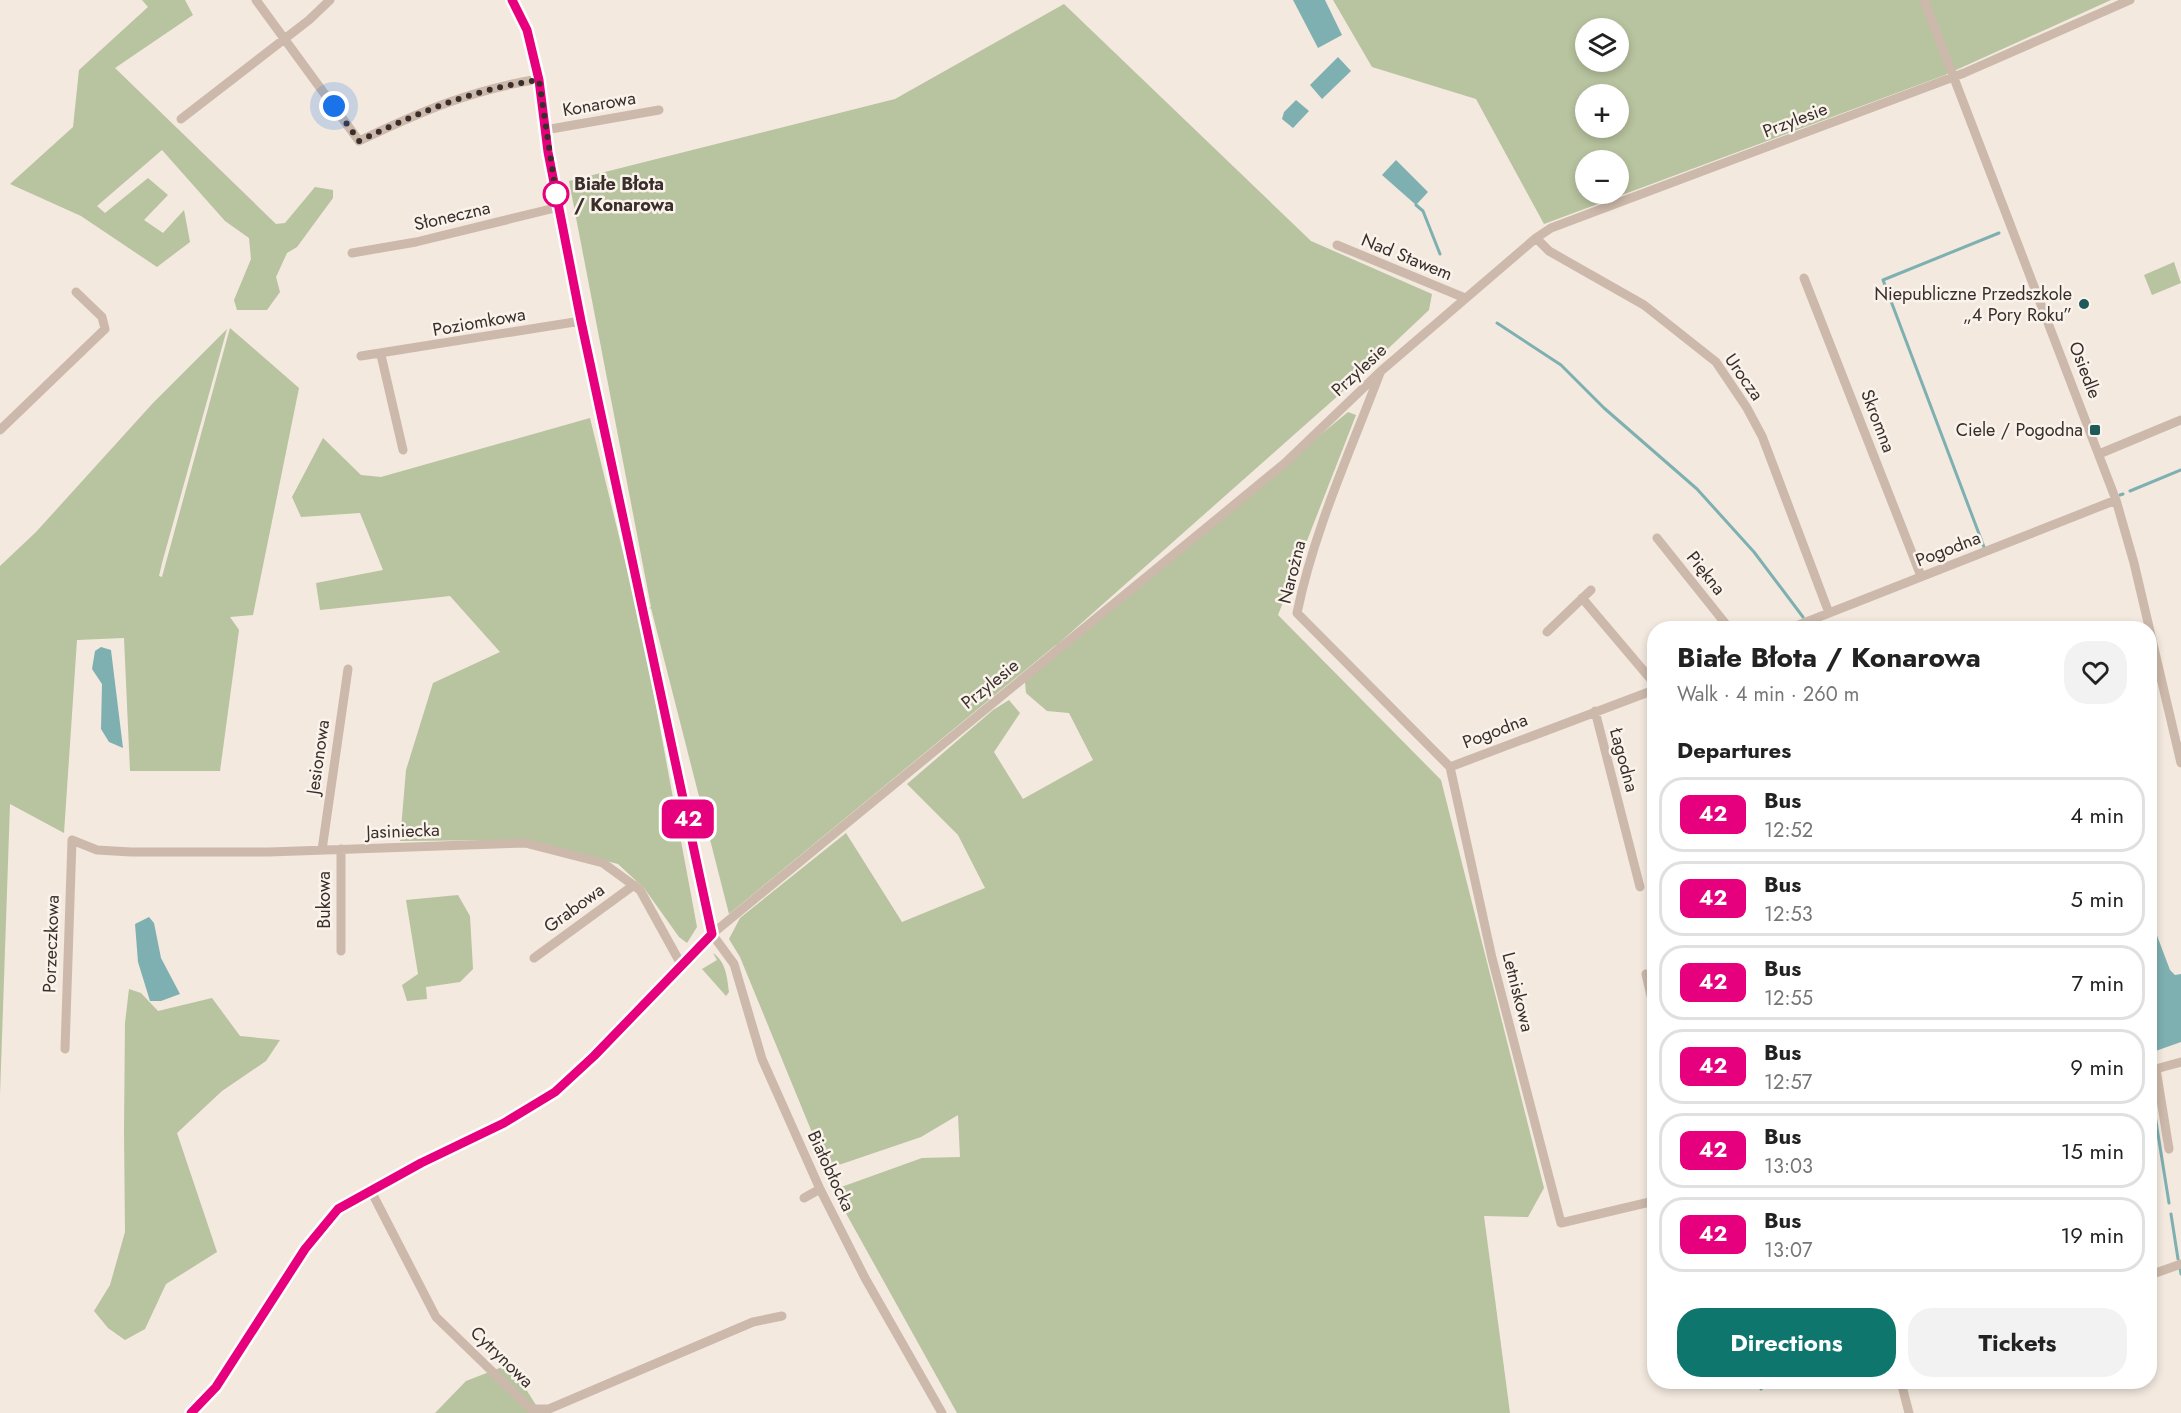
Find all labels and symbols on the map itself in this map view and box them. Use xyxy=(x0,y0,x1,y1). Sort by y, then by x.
street label: Konarowa xyxy=(560,85,638,123)
your location xyxy=(319,91,349,121)
street label: Przylesie xyxy=(1759,96,1831,144)
place label: Białe Błota / Konarowa xyxy=(574,171,674,218)
marker: Białe Błota / Konarowa xyxy=(543,181,569,207)
street label: Słoneczna xyxy=(411,195,493,237)
street label: Nad Stawem xyxy=(1357,227,1457,287)
place label: Niepubliczne Przedszkole „4 Pory Roku” xyxy=(1874,281,2072,328)
marker: Niepubliczne Przedszkole „4 Pory Roku” xyxy=(2077,297,2091,311)
street label: Poziomkowa xyxy=(431,301,527,343)
street label: Przylesie xyxy=(1326,338,1392,402)
street label: Osiedle xyxy=(2062,338,2108,402)
street label: Urocza xyxy=(1718,348,1770,406)
street label: Skromna xyxy=(1854,386,1902,456)
place label: Ciele / Pogodna xyxy=(1956,417,2083,443)
marker: Ciele / Pogodna xyxy=(2088,423,2102,437)
street label: Pogodna xyxy=(1912,525,1984,573)
street label: Narożna xyxy=(1272,537,1312,607)
street label: Piękna xyxy=(1680,545,1732,601)
street label: Przylesie xyxy=(956,653,1024,715)
street label: Pogodna xyxy=(1459,707,1531,755)
street label: Jesionowa xyxy=(300,718,336,798)
street label: Łagodna xyxy=(1603,724,1645,795)
line badge: 42 xyxy=(661,800,715,838)
street label: Jasiniecka xyxy=(364,817,440,845)
street label: Bukowa xyxy=(311,871,337,929)
street label: Grabowa xyxy=(538,877,610,939)
street label: Porzeczkowa xyxy=(36,895,66,993)
street label: Letniskowa xyxy=(1496,949,1540,1035)
street label: Białobłocka xyxy=(801,1126,861,1216)
street label: Cytrynowa xyxy=(465,1320,539,1394)

